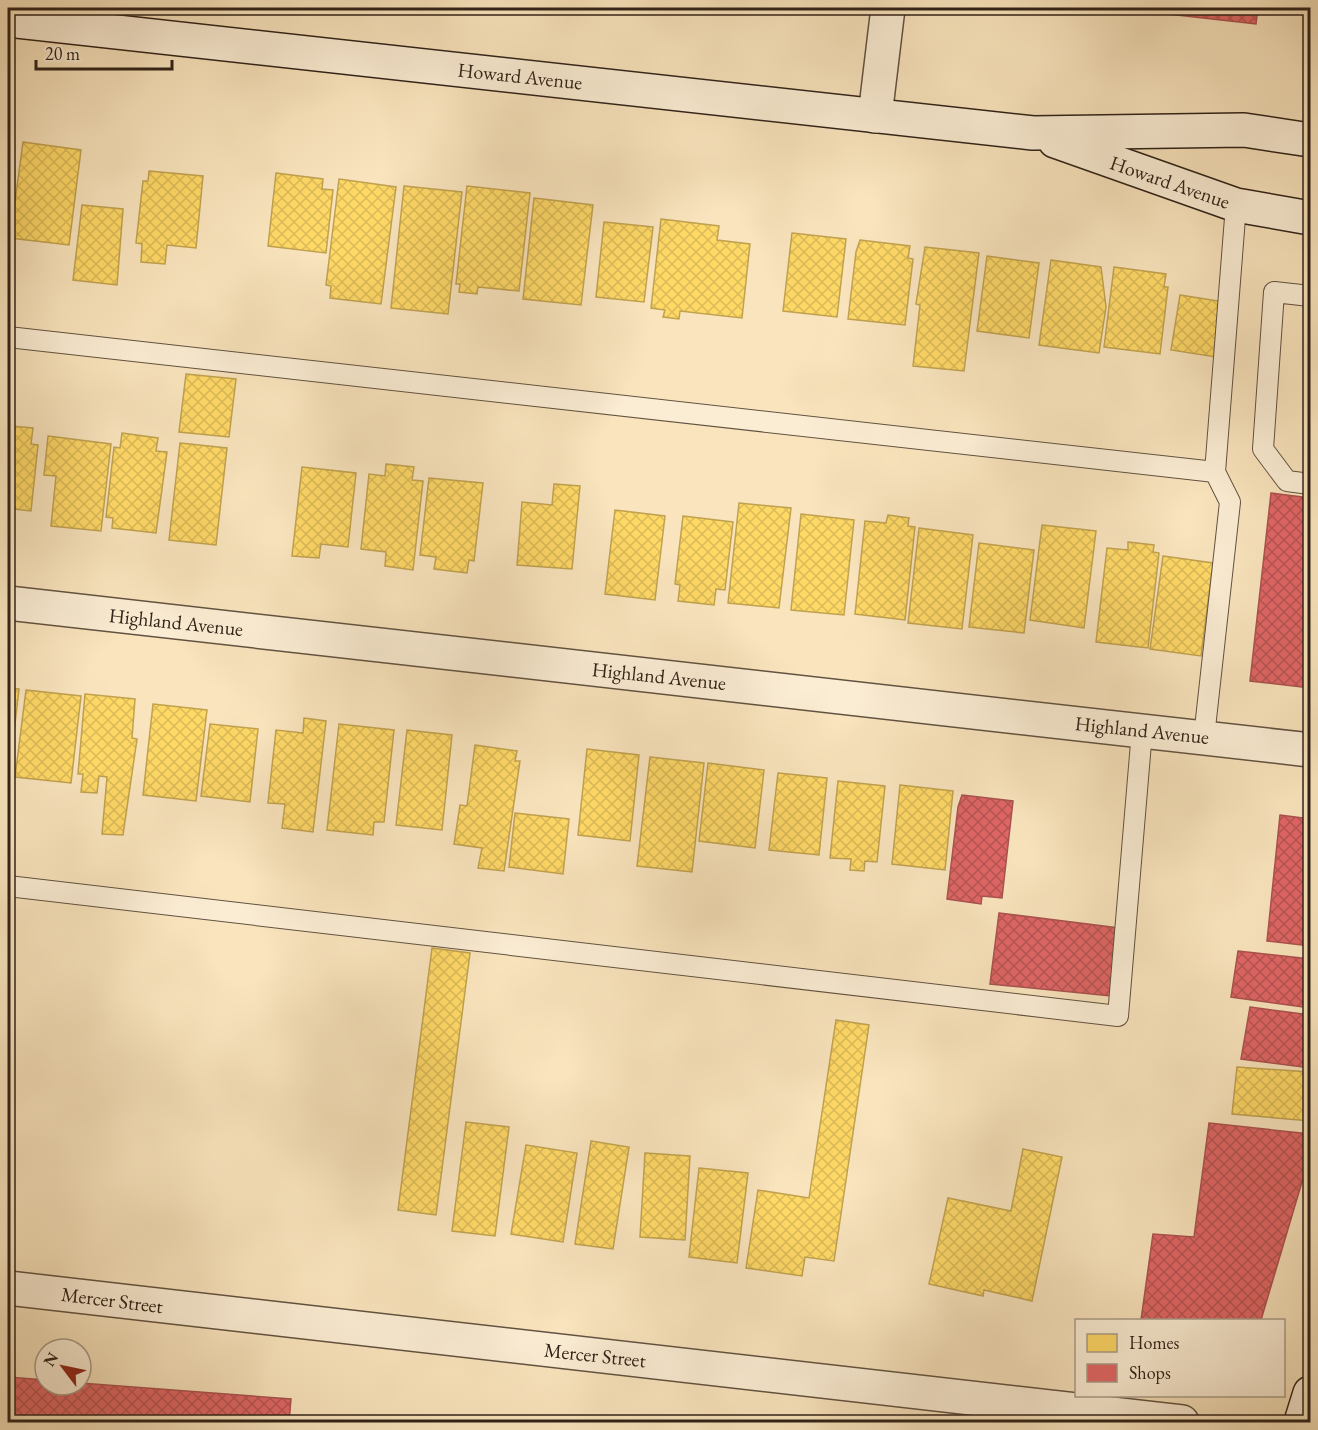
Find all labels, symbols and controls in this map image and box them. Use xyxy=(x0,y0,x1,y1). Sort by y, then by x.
scale bar xyxy=(36,33,172,71)
text: 20 m xyxy=(45,42,80,65)
street label: Howard Avenue xyxy=(456,57,584,96)
street label: Howard Avenue xyxy=(1106,149,1234,215)
street label: Highland Avenue xyxy=(108,602,245,642)
street label: Highland Avenue xyxy=(591,656,728,696)
street label: Highland Avenue xyxy=(1074,710,1211,750)
street label: Mercer Street xyxy=(60,1281,165,1319)
legend xyxy=(1075,1319,1285,1397)
text: Homes xyxy=(1129,1331,1180,1354)
north arrow xyxy=(33,1337,93,1397)
street label: Mercer Street xyxy=(543,1337,648,1373)
text: N xyxy=(38,1348,63,1370)
text: Shops xyxy=(1129,1361,1171,1384)

